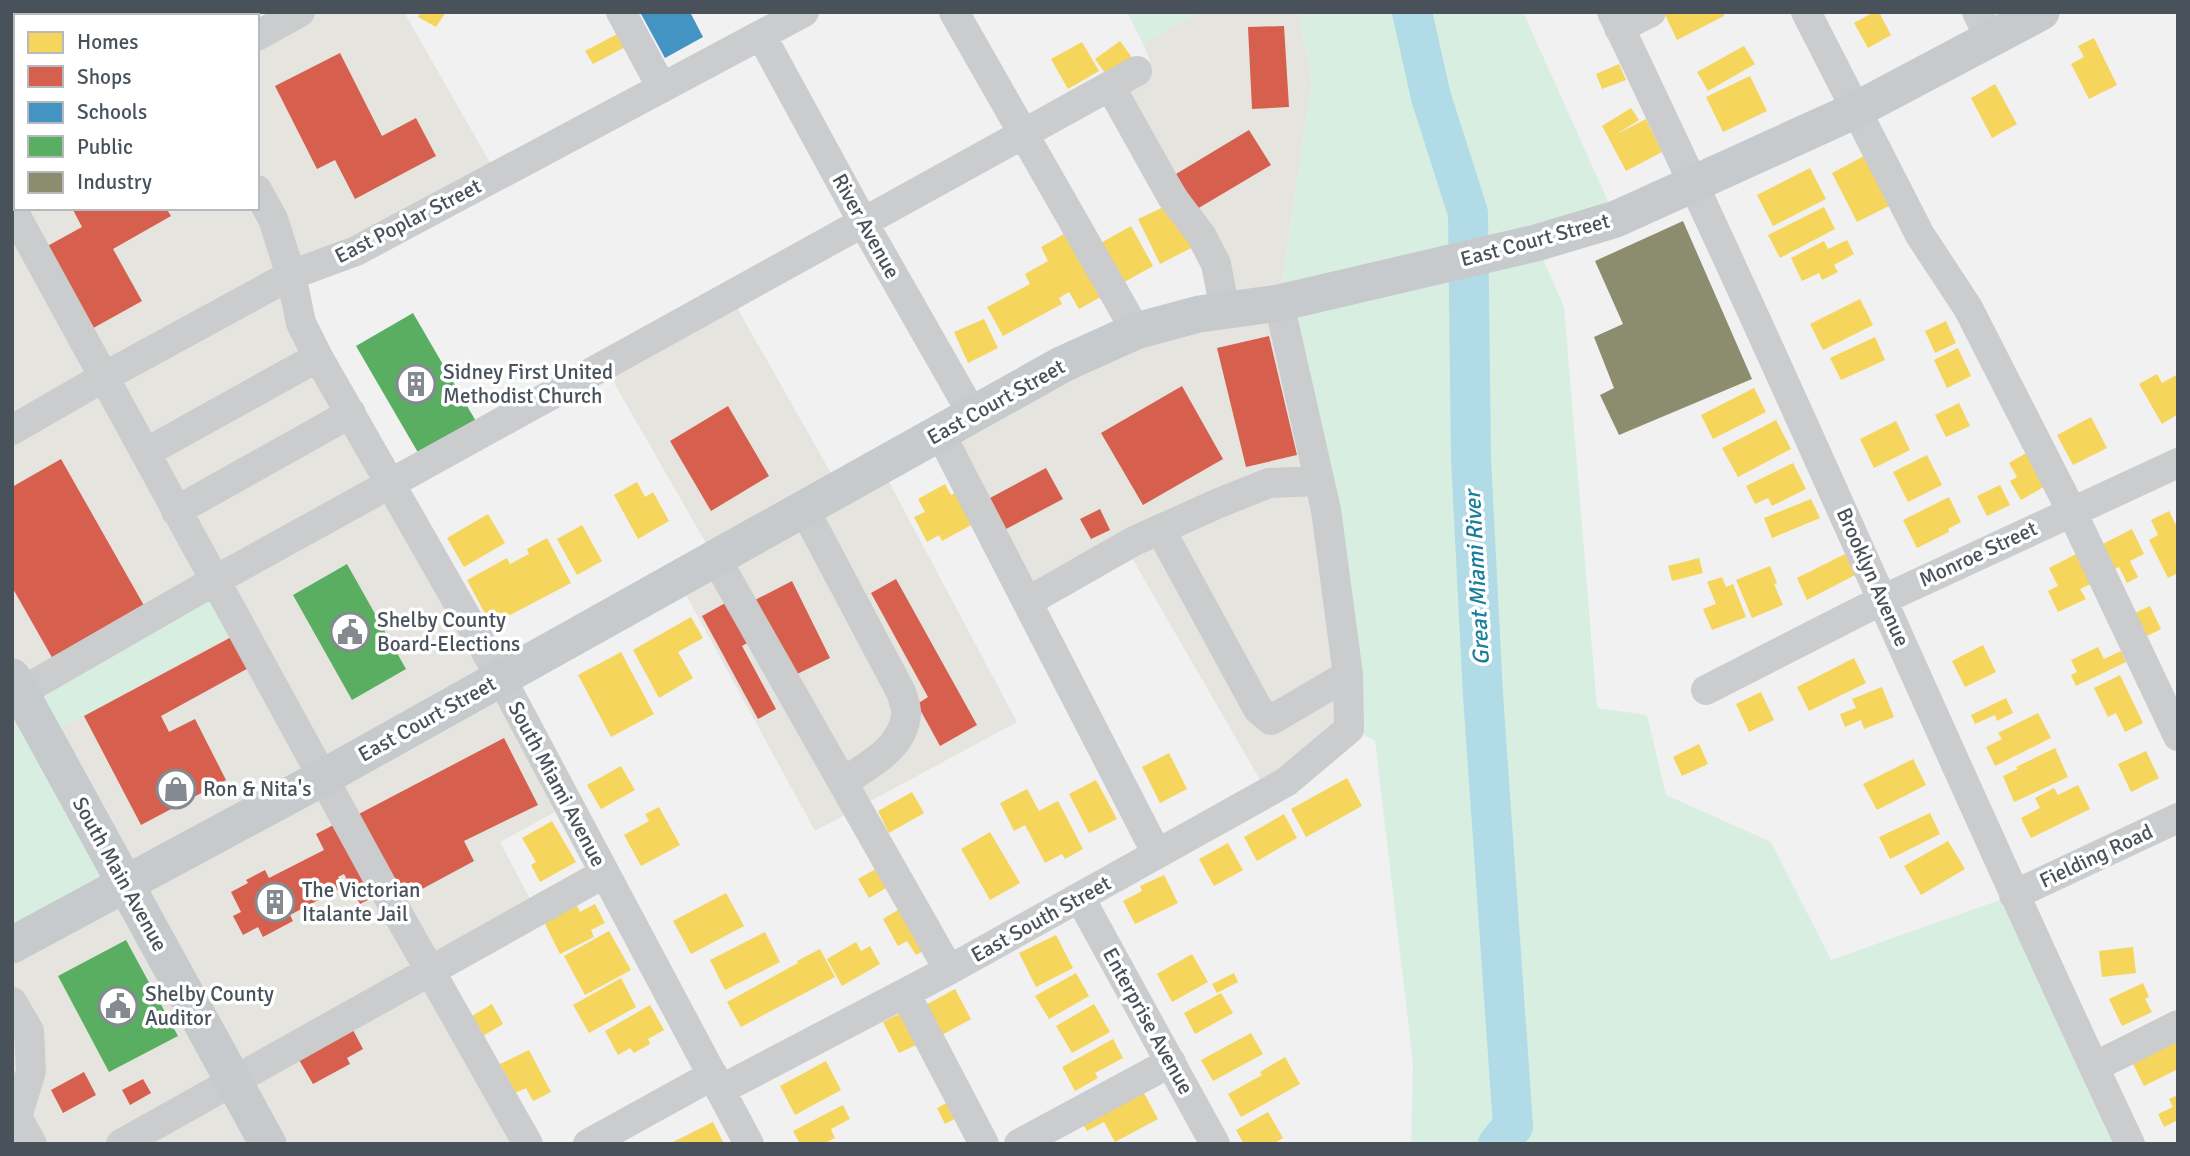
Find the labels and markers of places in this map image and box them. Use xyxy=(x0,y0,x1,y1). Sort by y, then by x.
place label: Sidney First United Methodist Church xyxy=(443,359,613,409)
building icon: Sidney First United Methodist Church xyxy=(395,363,437,405)
place label: Shelby County Board-Elections xyxy=(377,607,520,657)
public building icon: Shelby County Board-Elections xyxy=(329,611,371,653)
shop icon: Ron & Nita's xyxy=(155,768,197,810)
place label: Ron & Nita's xyxy=(203,776,311,802)
place label: The Victorian Italante Jail xyxy=(302,877,421,927)
building icon: The Victorian Italante Jail xyxy=(254,881,296,923)
place label: Shelby County Auditor xyxy=(145,981,274,1031)
public building icon: Shelby County Auditor xyxy=(97,985,139,1027)

